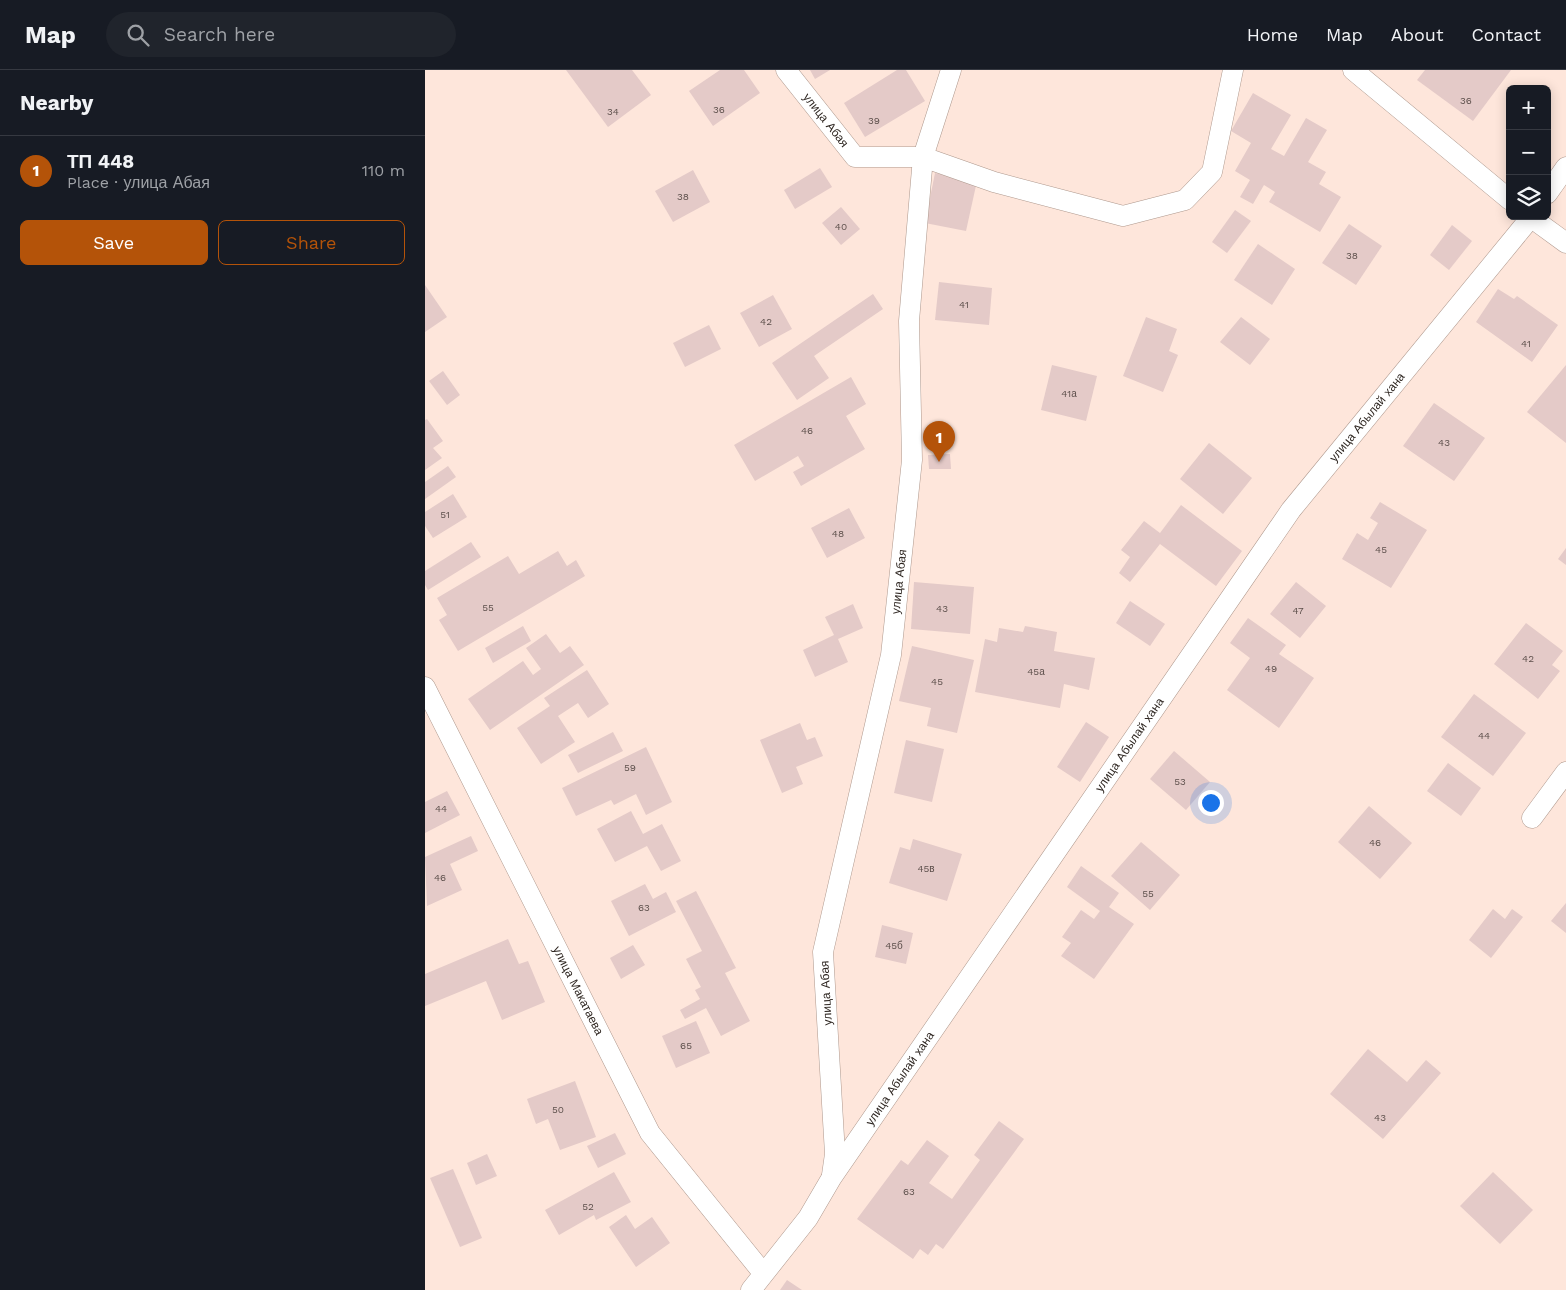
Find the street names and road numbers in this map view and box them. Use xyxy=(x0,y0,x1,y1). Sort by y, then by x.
street label: улица Абая xyxy=(800,90,851,150)
street label: улица Абылай хана xyxy=(1326,370,1408,465)
street label: улица Абая xyxy=(888,549,909,615)
street label: улица Абылай хана xyxy=(1092,695,1167,794)
street label: улица Макатаева xyxy=(550,944,607,1038)
street label: улица Абая xyxy=(817,960,835,1026)
street label: улица Абылай хана xyxy=(863,1028,937,1128)

